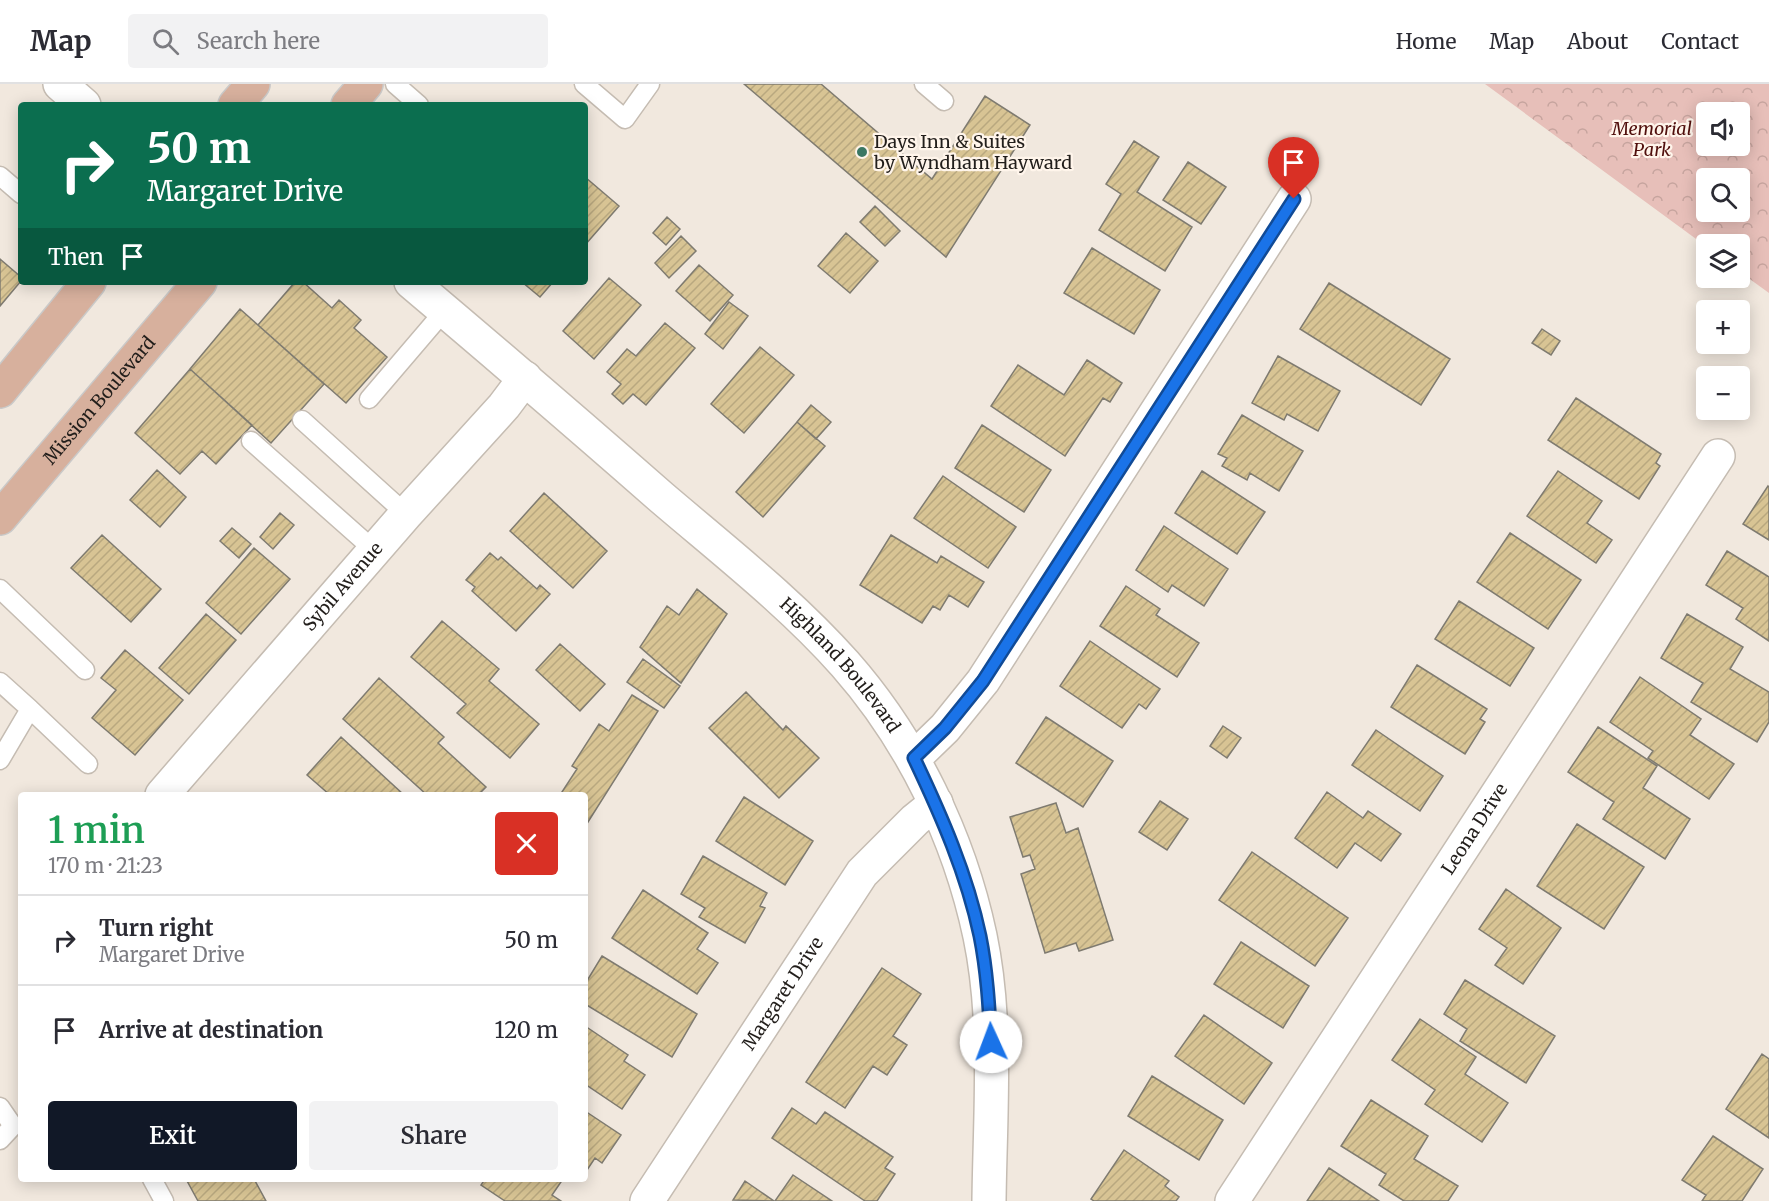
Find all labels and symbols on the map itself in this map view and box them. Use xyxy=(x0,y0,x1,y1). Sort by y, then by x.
park label: Memorial Park xyxy=(1611,117,1692,161)
place label: Days Inn & Suites by Wyndham Hayward xyxy=(873,130,1072,174)
pin xyxy=(1268,137,1319,199)
marker: Days Inn & Suites by Wyndham Hayward xyxy=(855,145,869,159)
street label: Mission Boulevard xyxy=(38,331,160,469)
street label: Sybil Avenue xyxy=(298,537,387,635)
street label: Highland Boulevard xyxy=(775,592,906,737)
street label: Leona Drive xyxy=(1436,779,1512,879)
street label: Margaret Drive xyxy=(737,932,828,1054)
position arrow xyxy=(959,1010,1023,1074)

